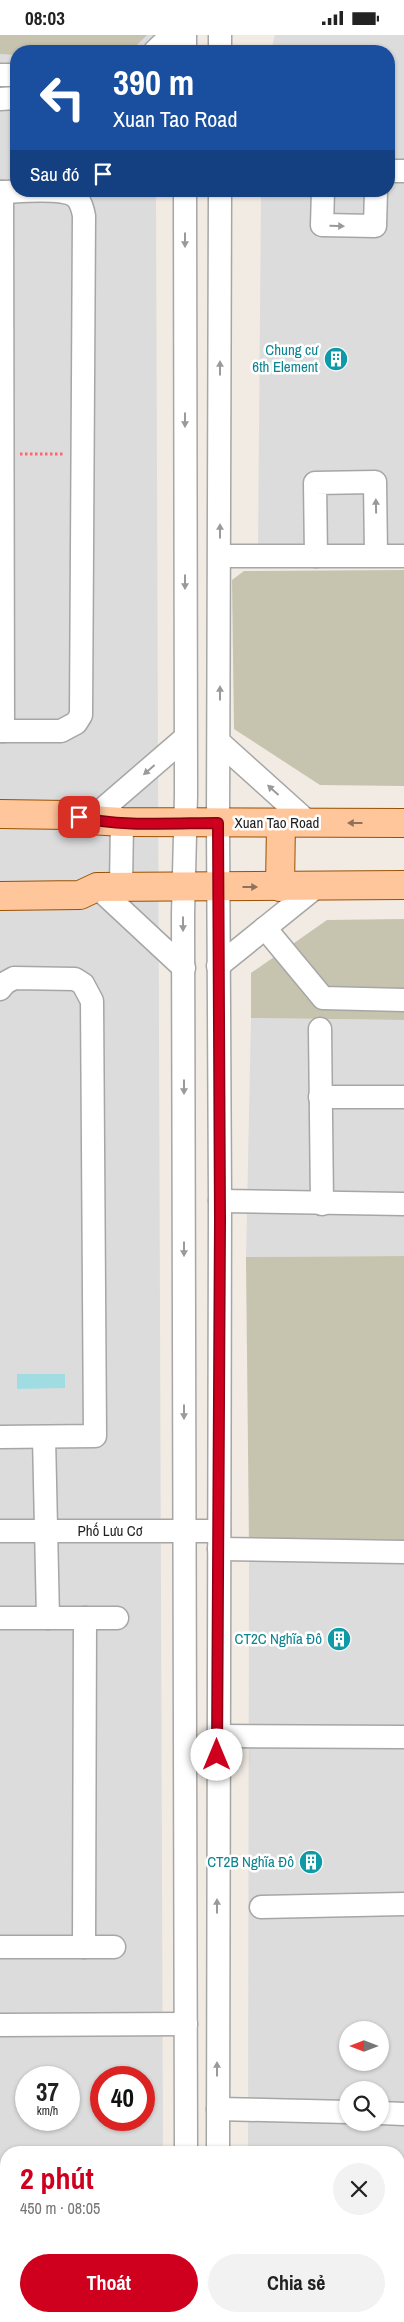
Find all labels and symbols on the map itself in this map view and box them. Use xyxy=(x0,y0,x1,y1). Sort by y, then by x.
one-way arrow xyxy=(329,222,345,230)
one-way arrow xyxy=(181,232,189,248)
place label: Chung cư 6th Element xyxy=(252,339,319,377)
building icon: Chung cư 6th Element xyxy=(323,346,349,372)
one-way arrow xyxy=(216,360,224,376)
one-way arrow xyxy=(181,412,189,428)
one-way arrow xyxy=(372,498,380,514)
one-way arrow xyxy=(216,522,224,538)
one-way arrow xyxy=(181,575,189,591)
one-way arrow xyxy=(216,685,224,701)
one-way arrow xyxy=(143,764,155,776)
one-way arrow xyxy=(267,784,279,796)
pin xyxy=(58,796,100,838)
street label: Xuan Tao Road xyxy=(235,812,319,833)
one-way arrow xyxy=(347,819,363,827)
one-way arrow xyxy=(242,883,258,891)
one-way arrow xyxy=(179,916,187,932)
one-way arrow xyxy=(180,1079,188,1095)
one-way arrow xyxy=(180,1241,188,1257)
one-way arrow xyxy=(180,1404,188,1420)
street label: Phố Lưu Cơ xyxy=(78,1520,143,1541)
building icon: CT2C Nghĩa Đô xyxy=(326,1626,352,1652)
place label: CT2C Nghĩa Đô xyxy=(235,1628,322,1649)
position arrow xyxy=(190,1728,242,1780)
building icon: CT2B Nghĩa Đô xyxy=(298,1849,324,1875)
place label: CT2B Nghĩa Đô xyxy=(207,1851,294,1872)
one-way arrow xyxy=(213,1898,221,1914)
north arrow xyxy=(339,2021,389,2071)
one-way arrow xyxy=(213,2061,221,2077)
speed limit sign: 40 xyxy=(90,2066,155,2131)

